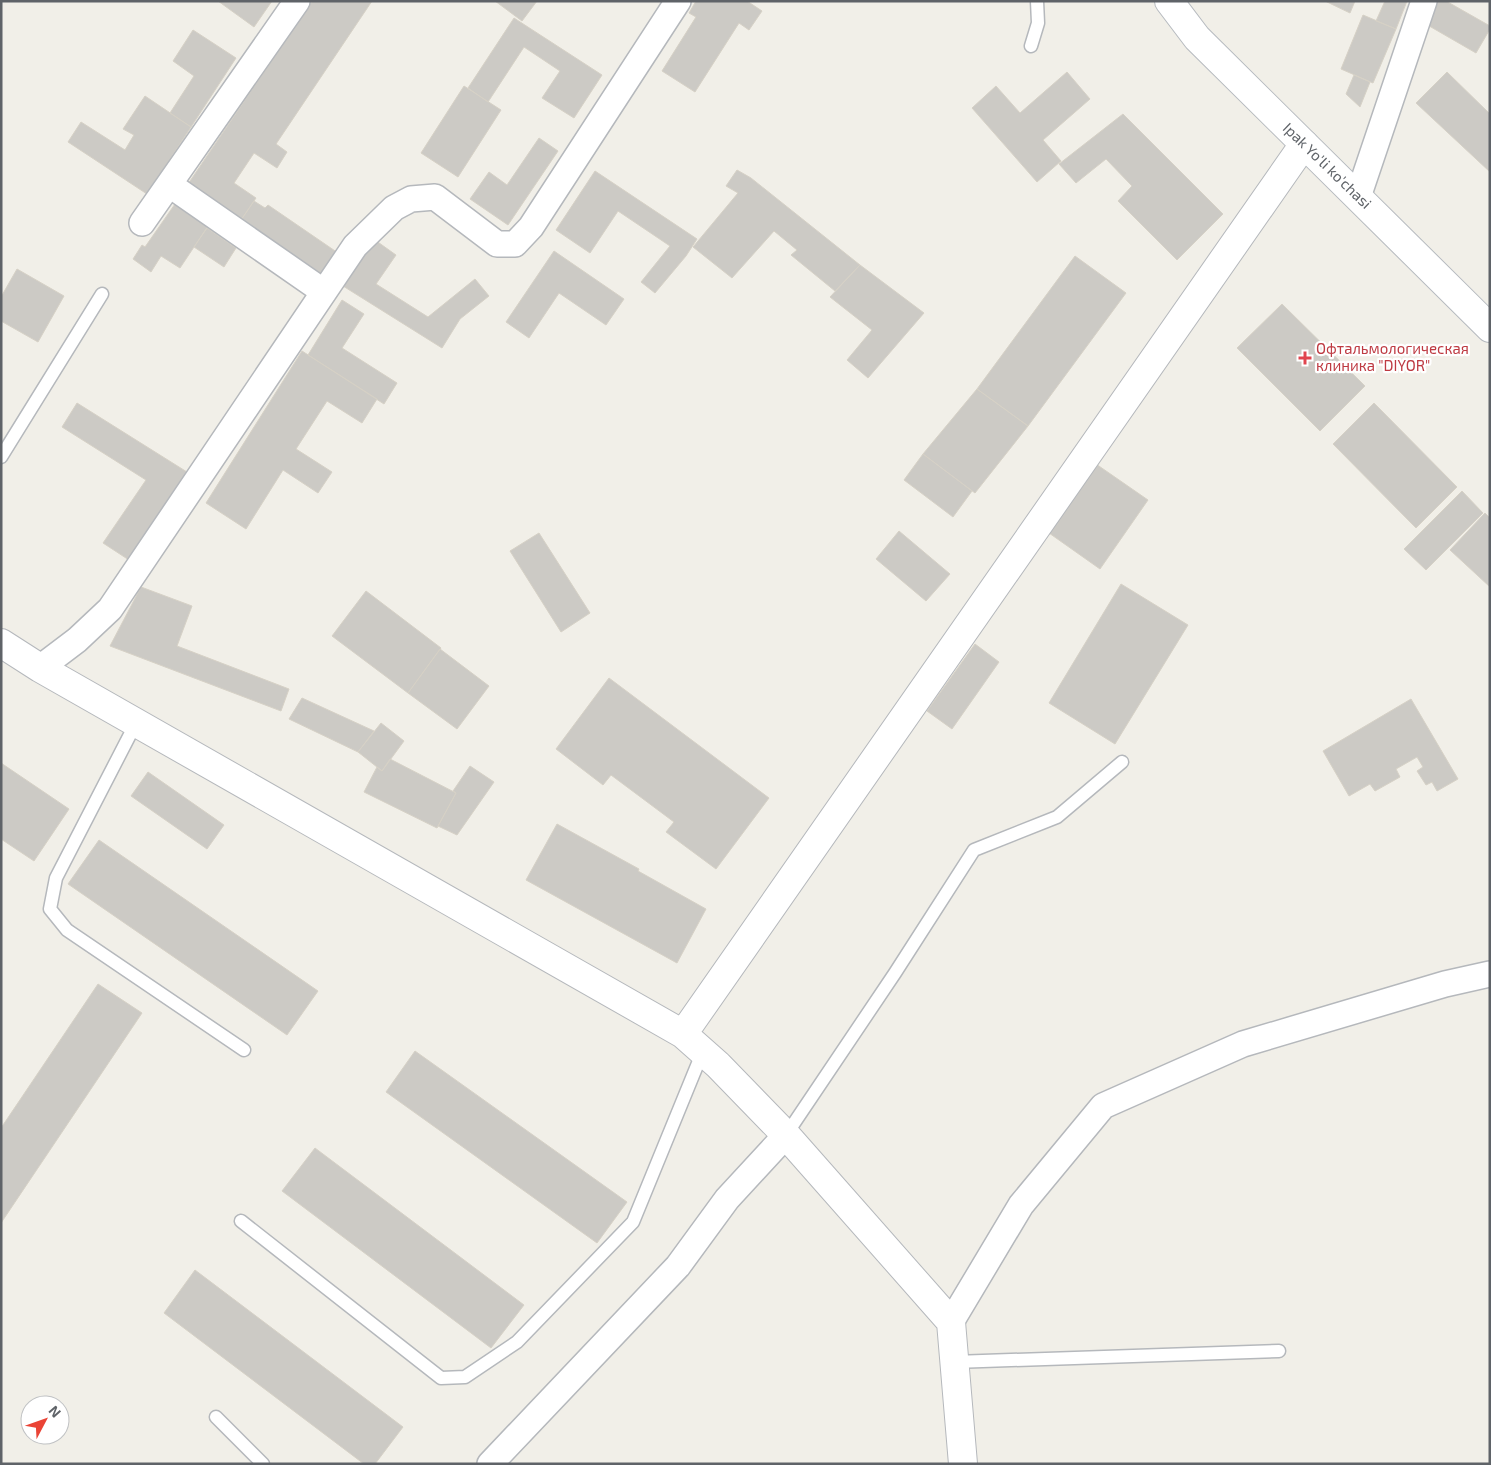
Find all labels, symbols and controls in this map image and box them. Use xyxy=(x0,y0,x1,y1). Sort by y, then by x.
street label: Ipak Yo'li ko'chasi xyxy=(1280,119,1376,212)
place label: Офтальмологическая клиника "DIYOR" xyxy=(1316,339,1469,374)
marker: Офтальмологическая клиника "DIYOR" xyxy=(1298,351,1312,365)
north arrow xyxy=(20,1395,70,1445)
text: N xyxy=(45,1402,65,1421)

